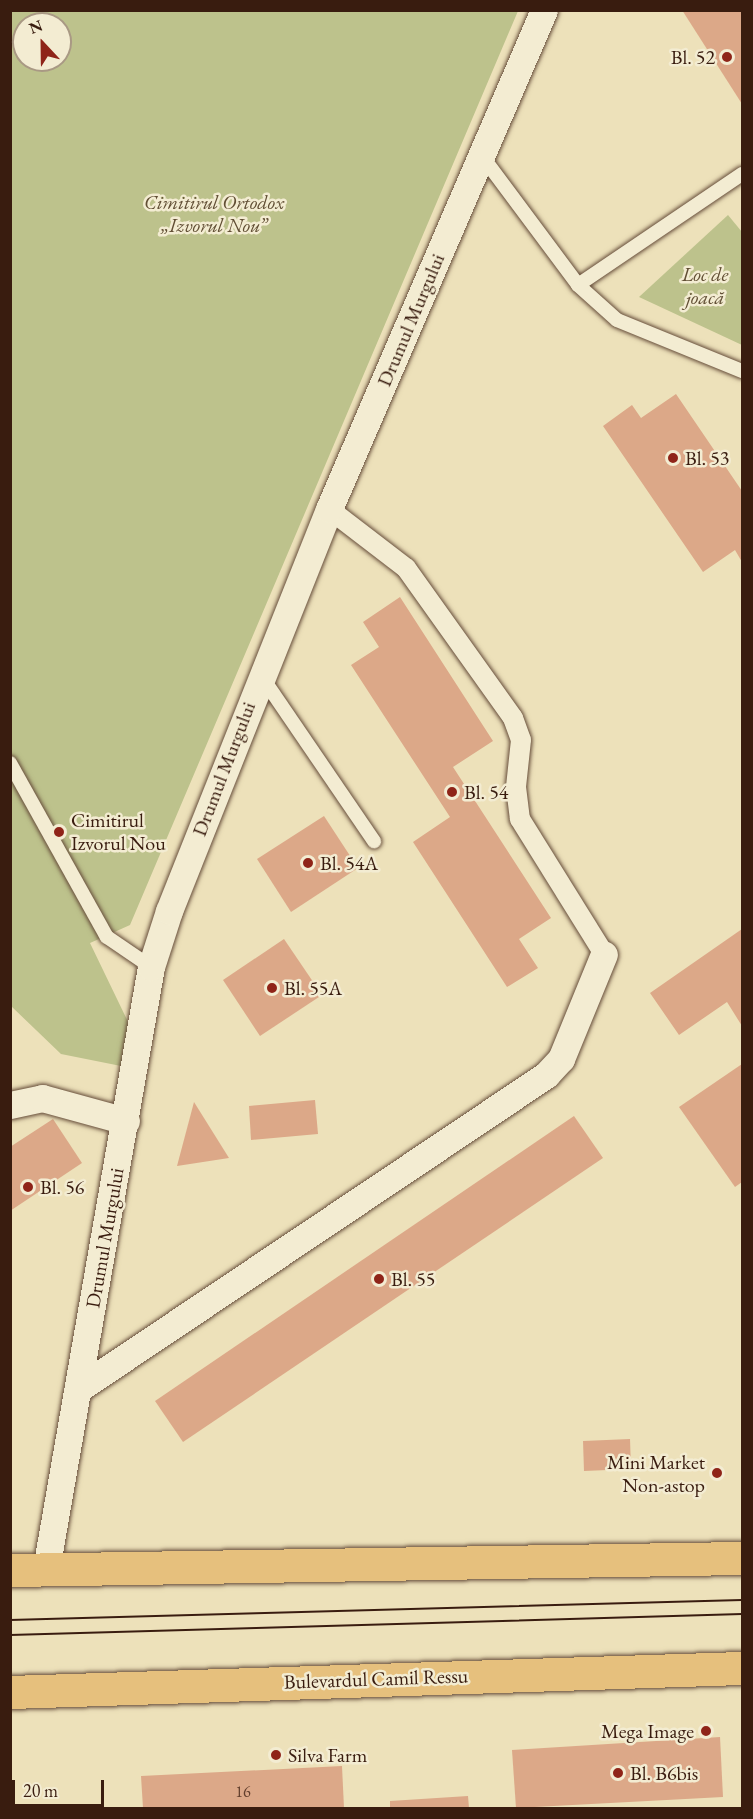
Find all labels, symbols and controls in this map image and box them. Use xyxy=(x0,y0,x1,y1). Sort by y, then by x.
north arrow xyxy=(12,12,72,72)
text: N xyxy=(26,15,46,39)
place label: Bl. 52 xyxy=(671,45,715,69)
marker: Bl. 52 xyxy=(720,50,734,64)
park label: Cimitirul Ortodox „Izvorul Nou” xyxy=(144,190,284,237)
street label: Drumul Murgului xyxy=(372,250,450,390)
park label: Loc de joacă xyxy=(682,263,728,310)
place label: Bl. 53 xyxy=(685,446,729,470)
marker: Bl. 53 xyxy=(666,451,680,465)
street label: Drumul Murgului xyxy=(187,698,261,840)
place label: Bl. 54 xyxy=(464,780,508,804)
marker: Bl. 54 xyxy=(445,785,459,799)
place label: Cimitirul Izvorul Nou xyxy=(71,808,166,855)
marker: Cimitirul Izvorul Nou xyxy=(52,825,66,839)
place label: Bl. 54A xyxy=(320,851,378,875)
marker: Bl. 54A xyxy=(301,856,315,870)
place label: Bl. 55A xyxy=(284,976,342,1000)
marker: Bl. 55A xyxy=(265,981,279,995)
street label: Drumul Murgului xyxy=(81,1166,129,1310)
place label: Bl. 56 xyxy=(40,1175,84,1199)
marker: Bl. 56 xyxy=(21,1180,35,1194)
place label: Bl. 55 xyxy=(391,1267,435,1291)
marker: Bl. 55 xyxy=(372,1272,386,1286)
place label: Mini Market Non-astop xyxy=(607,1450,705,1497)
marker: Mini Market Non-astop xyxy=(710,1466,724,1480)
street label: Bulevardul Camil Ressu xyxy=(283,1664,469,1694)
place label: Mega Image xyxy=(601,1719,694,1743)
marker: Mega Image xyxy=(699,1724,713,1738)
place label: Silva Farm xyxy=(288,1743,367,1767)
marker: Silva Farm xyxy=(269,1748,283,1762)
place label: Bl. B6bis xyxy=(630,1761,698,1785)
marker: Bl. B6bis xyxy=(611,1766,625,1780)
scale bar xyxy=(15,1768,106,1806)
text: 20 m xyxy=(23,1779,58,1802)
house number: 16 xyxy=(235,1782,251,1802)

